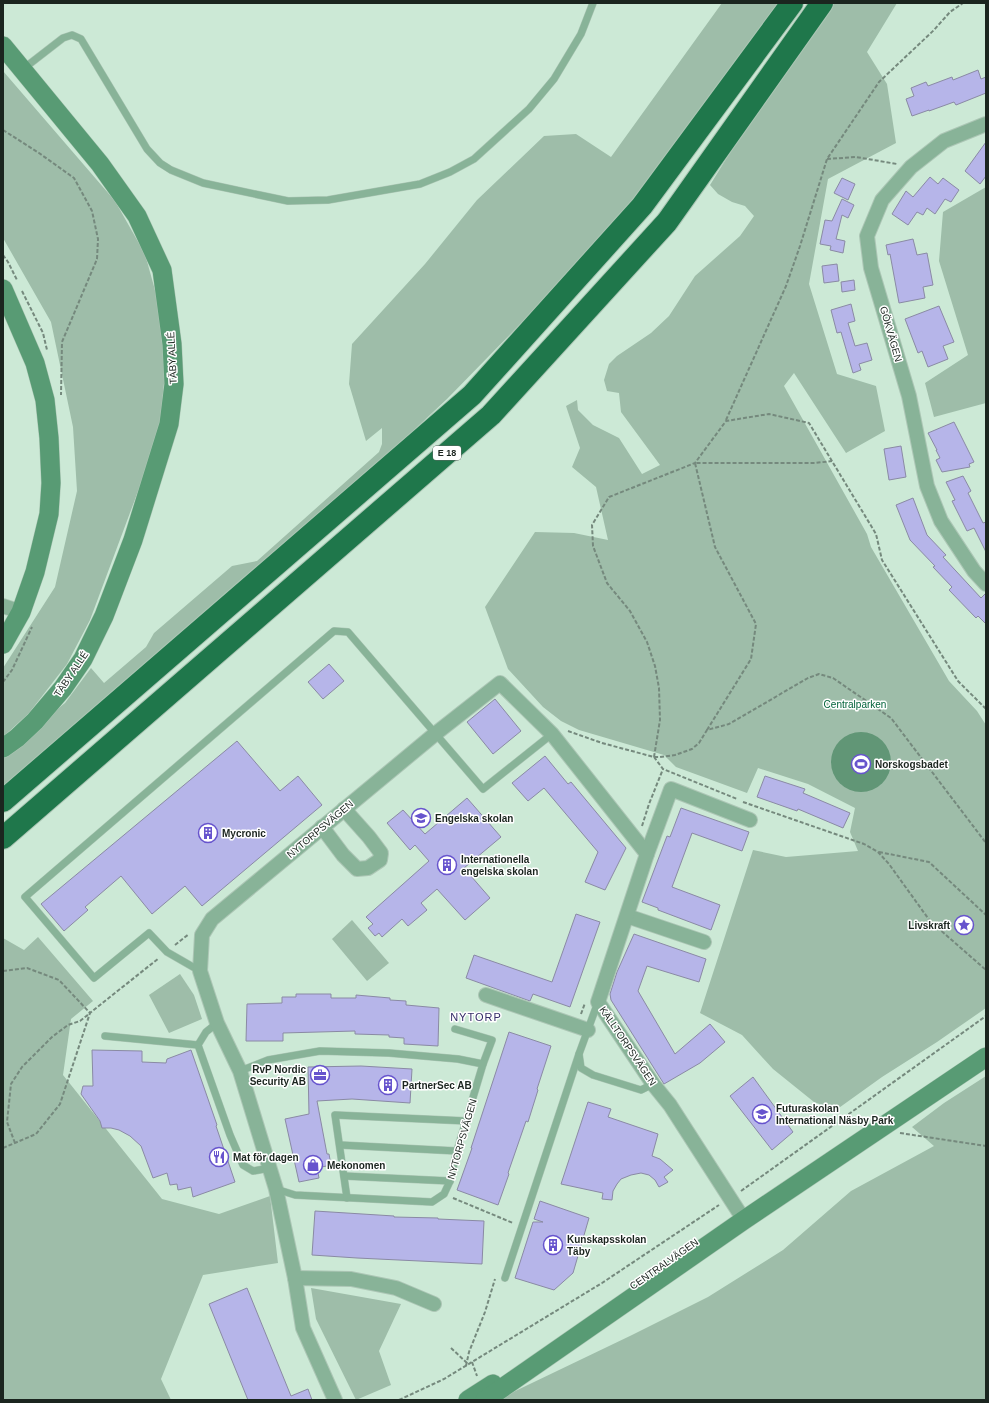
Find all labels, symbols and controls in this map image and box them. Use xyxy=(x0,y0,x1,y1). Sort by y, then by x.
street label: GÖKVÄGEN xyxy=(878,305,904,363)
street label: TÄBY ALLÉ xyxy=(164,331,179,385)
road number: E 18 xyxy=(433,446,461,460)
street label: TÄBY ALLÉ xyxy=(51,648,90,699)
park label: Centralparken xyxy=(824,699,886,710)
sports icon: Norskogsbadet xyxy=(850,753,872,775)
place label: Norskogsbadet xyxy=(875,759,948,770)
street label: NYTORPSVÄGEN xyxy=(285,798,355,860)
school or university icon: Engelska skolan xyxy=(410,807,432,829)
place label: Engelska skolan xyxy=(435,813,513,824)
building icon: Mycronic xyxy=(197,822,219,844)
place label: Mycronic xyxy=(222,828,266,839)
building icon: Internationella engelska skolan xyxy=(436,854,458,876)
place label: Internationella engelska skolan xyxy=(461,854,538,877)
place icon: Livskraft xyxy=(953,914,975,936)
place label: Livskraft xyxy=(908,920,951,931)
street label: KÄLLTORPSVÄGEN xyxy=(597,1004,659,1088)
district label: NYTORP xyxy=(450,1011,502,1023)
place label: RvP Nordic Security AB xyxy=(250,1064,306,1087)
office icon: RvP Nordic Security AB xyxy=(309,1064,331,1086)
building icon: PartnerSec AB xyxy=(377,1074,399,1096)
place label: PartnerSec AB xyxy=(402,1080,472,1091)
street label: NYTORPSVÄGEN xyxy=(445,1098,479,1180)
school or university icon: Futuraskolan International Näsby Park xyxy=(751,1103,773,1125)
place label: Futuraskolan International Näsby Park xyxy=(776,1103,894,1126)
restaurant icon: Mat för dagen xyxy=(208,1146,230,1168)
place label: Mat för dagen xyxy=(233,1152,299,1163)
shop icon: Mekonomen xyxy=(302,1154,324,1176)
place label: Mekonomen xyxy=(327,1160,385,1171)
building icon: Kunskapsskolan Täby xyxy=(542,1234,564,1256)
place label: Kunskapsskolan Täby xyxy=(567,1234,646,1257)
street label: CENTRALVÄGEN xyxy=(628,1236,700,1292)

